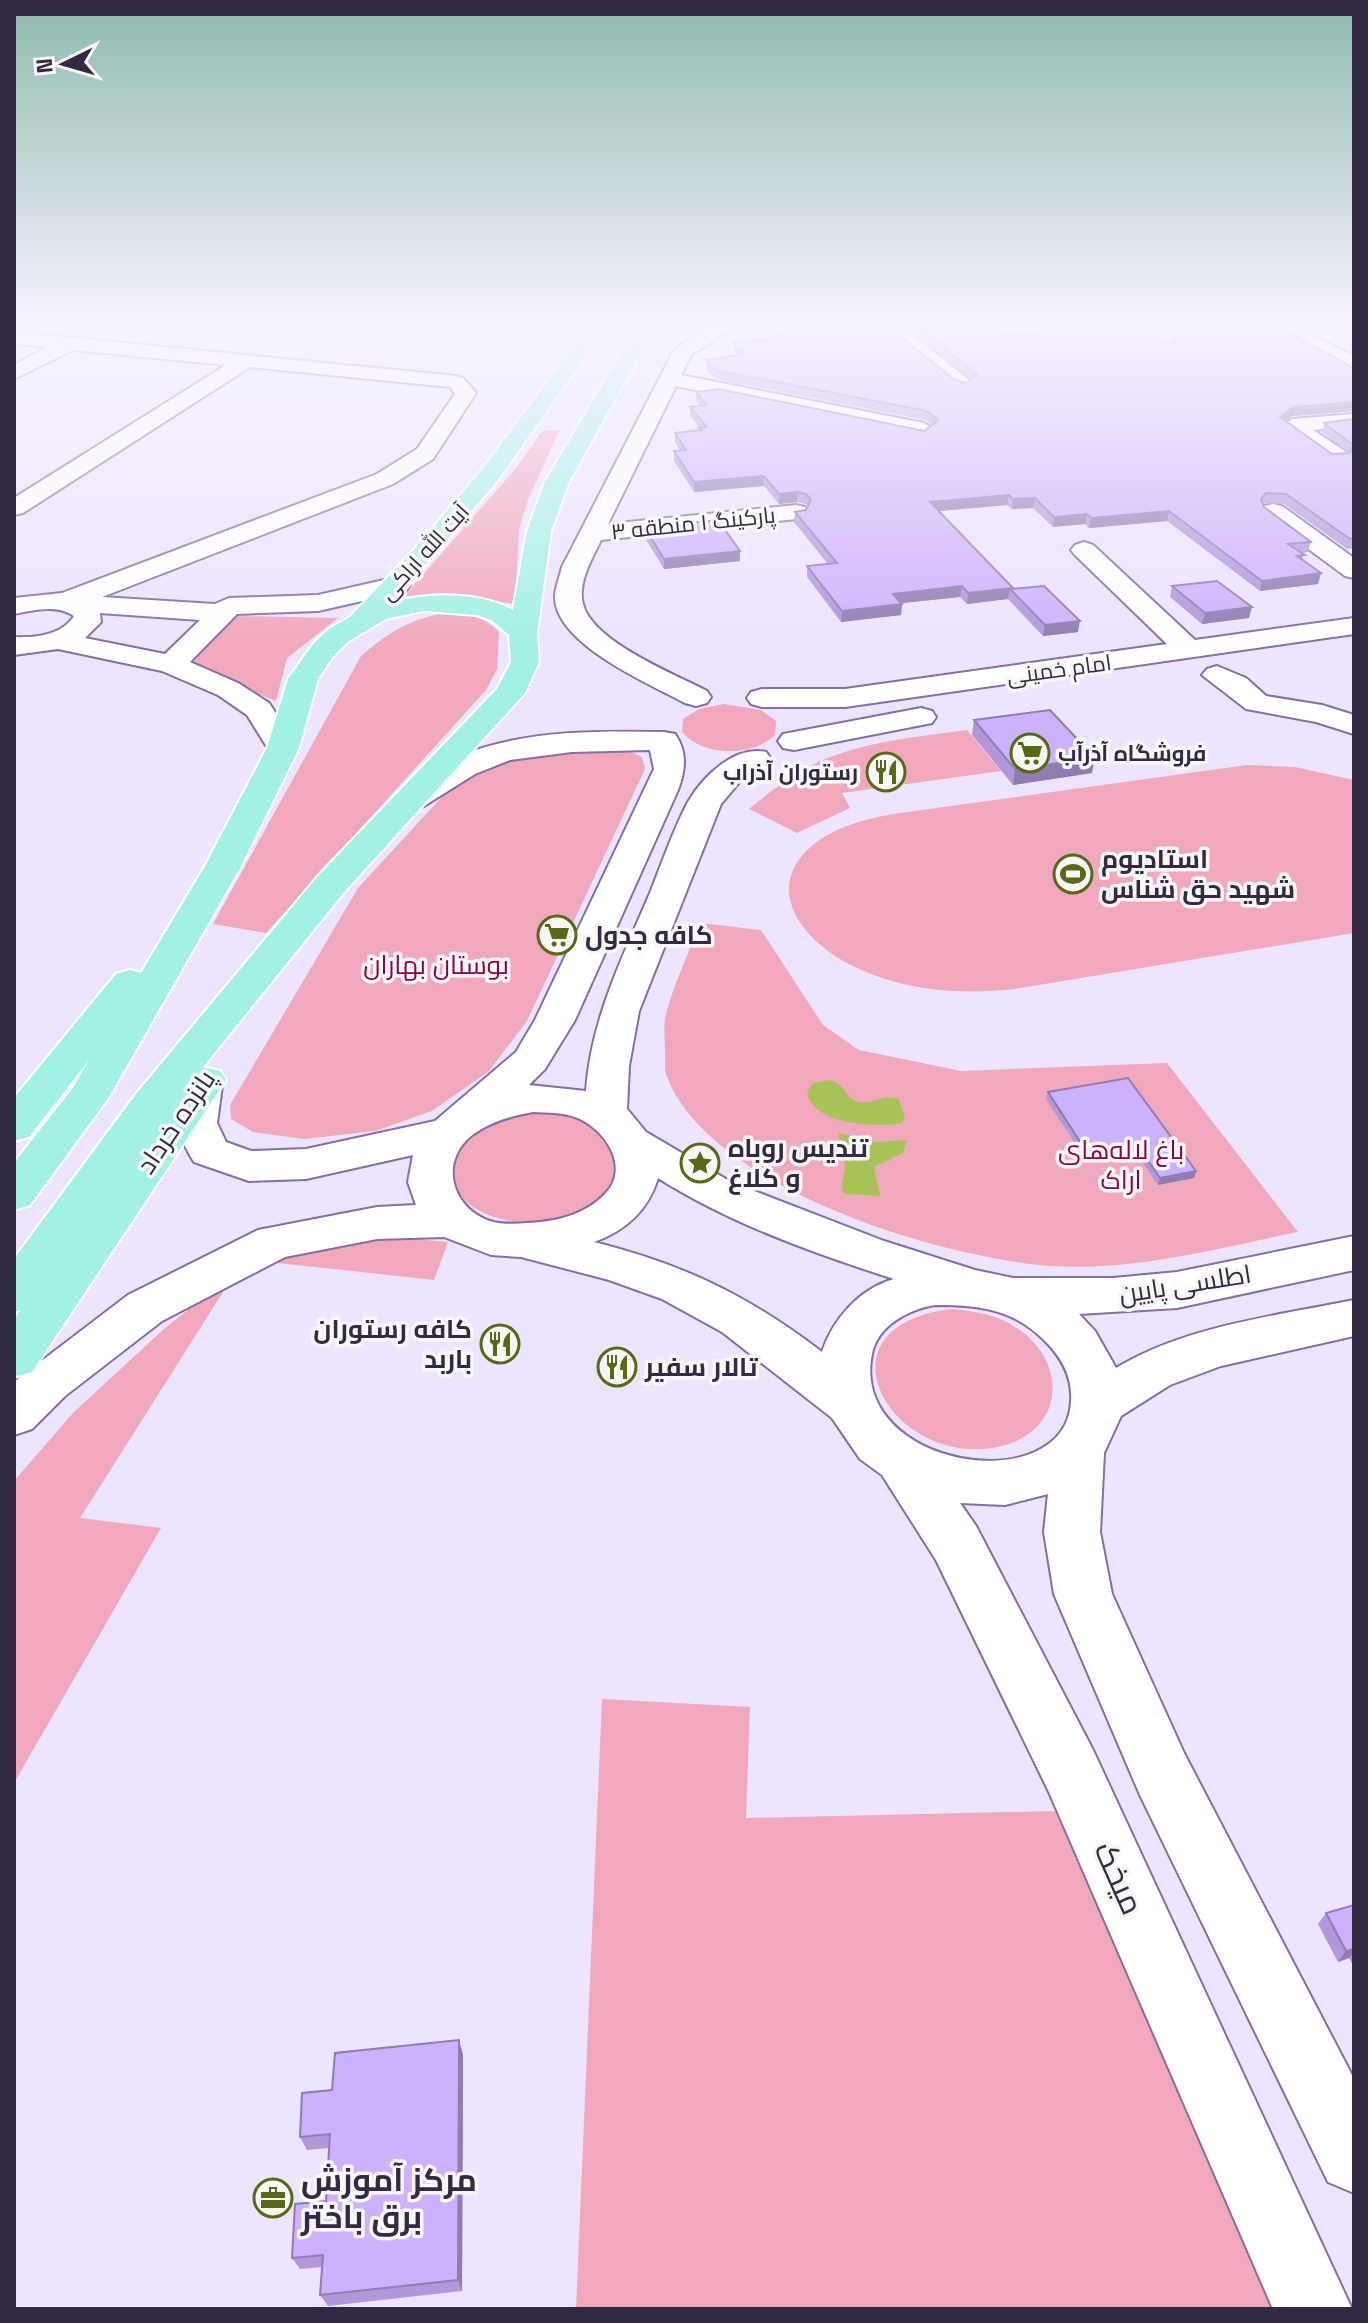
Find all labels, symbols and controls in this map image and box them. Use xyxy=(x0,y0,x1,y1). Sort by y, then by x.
north arrow xyxy=(24,24,104,104)
text: N xyxy=(29,57,59,74)
street label: آیت الله اراکی xyxy=(373,498,475,606)
street label: پارکینگ ۱ منطقه ۳ xyxy=(609,500,777,547)
street label: امام خمینی xyxy=(1005,648,1113,692)
supermarket icon: فروشگاه آذرآب xyxy=(1009,732,1051,774)
place label: فروشگاه آذرآب xyxy=(1058,739,1206,767)
restaurant icon: رستوران آذراب xyxy=(865,751,907,793)
place label: رستوران آذراب xyxy=(723,758,858,786)
place label: استادیوم شهید حق شناس xyxy=(1101,842,1295,906)
sports icon: استادیوم شهید حق شناس xyxy=(1052,853,1094,895)
supermarket icon: کافه جدول xyxy=(536,914,578,956)
place label: کافه جدول xyxy=(585,918,713,952)
park label: بوستان بهاران xyxy=(363,948,509,982)
street label: پانزده خرداد xyxy=(129,1063,223,1180)
place label: تندیس روباه و کلاغ xyxy=(728,1131,869,1195)
park label: باغ لاله‌های اراک xyxy=(1058,1133,1184,1197)
place icon: تندیس روباه و کلاغ xyxy=(679,1142,721,1184)
street label: اطلسی پایین xyxy=(1116,1257,1254,1311)
place label: کافه رستوران باربد xyxy=(313,1312,472,1376)
restaurant icon: کافه رستوران باربد xyxy=(479,1323,521,1365)
restaurant icon: تالار سفیر xyxy=(596,1346,638,1388)
place label: تالار سفیر xyxy=(644,1350,758,1384)
street label: میخک xyxy=(1085,1835,1153,1921)
place label: مرکز آموزش برق باختر xyxy=(300,2160,477,2237)
office icon: مرکز آموزش برق باختر xyxy=(252,2177,294,2219)

